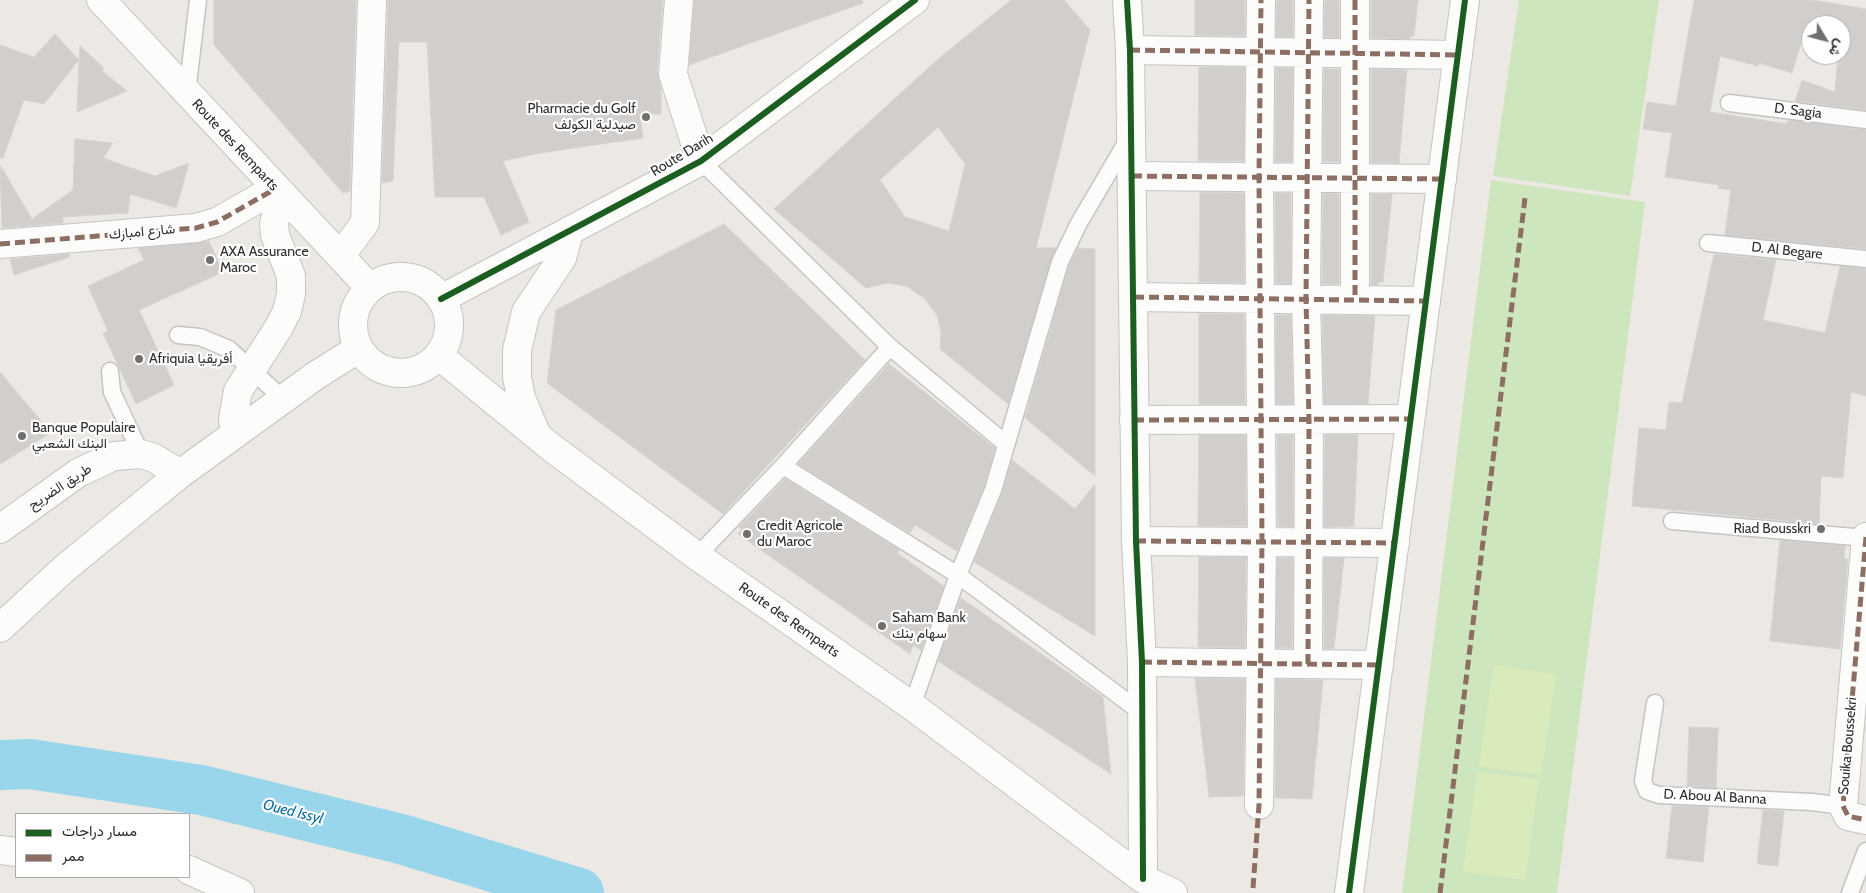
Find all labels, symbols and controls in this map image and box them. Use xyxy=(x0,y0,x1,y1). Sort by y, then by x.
north arrow xyxy=(1801,15,1851,65)
text: ش xyxy=(1825,36,1849,61)
street label: Route des Remparts xyxy=(188,96,282,194)
street label: D. Sagia xyxy=(1773,100,1823,122)
place label: Pharmacie du Golf صيدلية الكولف xyxy=(527,101,636,134)
marker: Pharmacie du Golf صيدلية الكولف xyxy=(640,111,652,123)
street label: Route Darih xyxy=(648,130,716,180)
street label: شارع امبارك xyxy=(108,221,176,243)
street label: D. Al Begare xyxy=(1750,239,1824,263)
place label: AXA Assurance Maroc xyxy=(220,244,309,276)
marker: AXA Assurance Maroc xyxy=(204,254,216,266)
place label: Afriquia أفريقيا xyxy=(149,351,233,367)
marker: Afriquia أفريقيا xyxy=(133,353,145,365)
place label: Banque Populaire البنك الشعبي xyxy=(32,420,135,452)
marker: Banque Populaire البنك الشعبي xyxy=(16,430,28,442)
street label: طريق الضريح xyxy=(25,460,95,514)
place label: Credit Agricole du Maroc xyxy=(757,518,843,550)
place label: Riad Bousskri xyxy=(1733,521,1811,537)
marker: Riad Bousskri xyxy=(1815,523,1827,535)
marker: Credit Agricole du Maroc xyxy=(741,528,753,540)
street label: Route des Remparts xyxy=(735,579,843,661)
place label: Saham Bank سهام بنك xyxy=(892,610,966,642)
marker: Saham Bank سهام بنك xyxy=(876,620,888,632)
street label: Souika Boussekri xyxy=(1835,696,1861,796)
street label: D. Abou Al Banna xyxy=(1663,786,1767,808)
water label: Oued Issyl xyxy=(261,796,325,828)
legend xyxy=(15,813,190,878)
text: مسار دراجات xyxy=(62,822,137,840)
text: ممر xyxy=(62,847,84,865)

